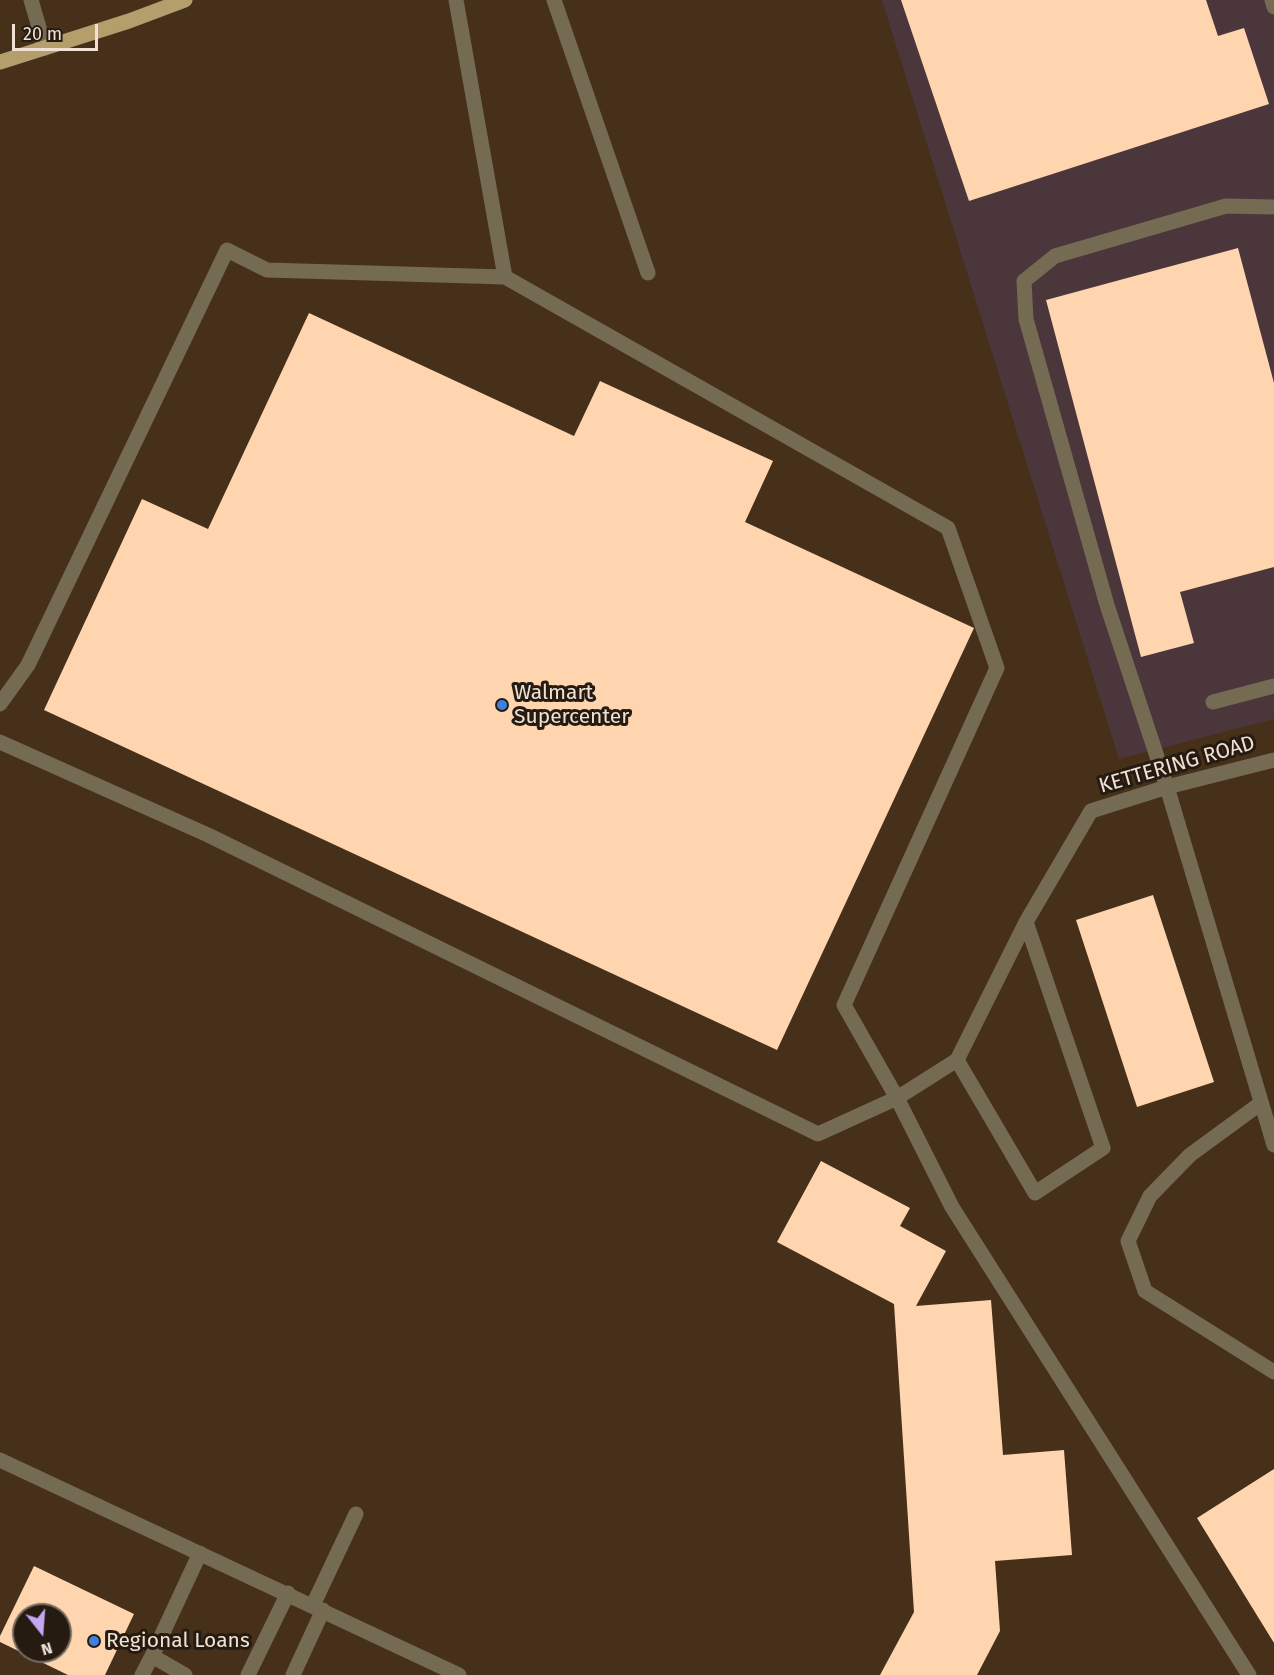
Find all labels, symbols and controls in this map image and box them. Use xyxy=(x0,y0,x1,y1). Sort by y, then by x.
scale bar xyxy=(15,12,100,50)
text: 20 m xyxy=(23,23,62,45)
place label: Walmart Supercenter xyxy=(514,680,629,730)
marker: Walmart Supercenter xyxy=(495,698,509,712)
street label: KETTERING ROAD xyxy=(1096,731,1258,799)
north arrow xyxy=(12,1603,72,1663)
place label: Regional Loans xyxy=(106,1628,250,1654)
marker: Regional Loans xyxy=(87,1634,101,1648)
text: N xyxy=(39,1638,55,1659)

